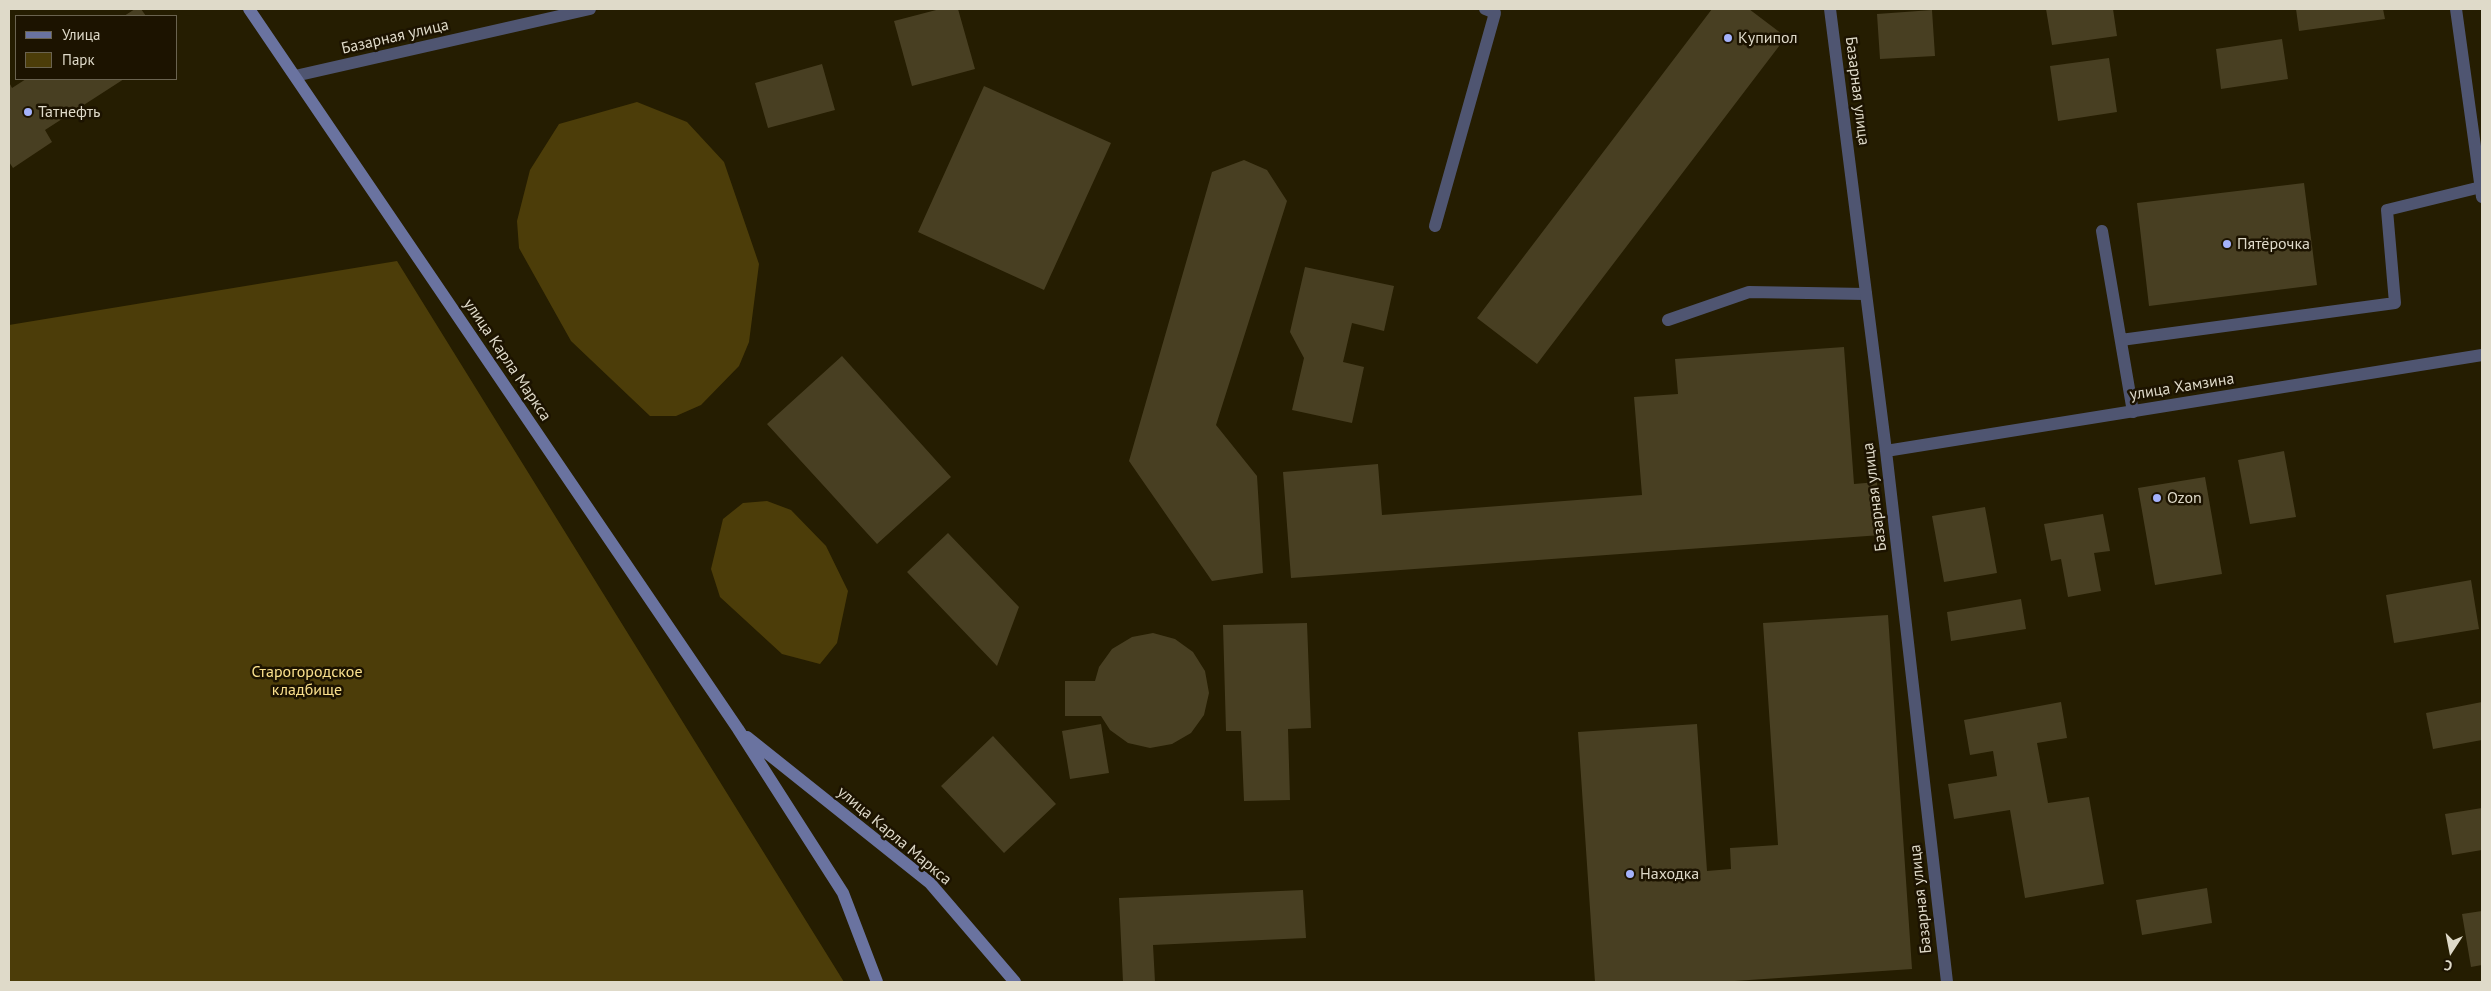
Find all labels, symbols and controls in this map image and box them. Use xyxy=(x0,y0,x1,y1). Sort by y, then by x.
legend xyxy=(15,15,178,80)
street label: Базарная улица xyxy=(339,15,451,59)
text: Улица xyxy=(62,25,100,44)
place label: Купипол xyxy=(1738,28,1798,48)
marker: Купипол xyxy=(1722,32,1734,44)
street label: Базарная улица xyxy=(1841,35,1873,147)
text: Парк xyxy=(62,50,95,69)
place label: Татнефть xyxy=(38,102,100,122)
marker: Татнефть xyxy=(22,106,34,118)
place label: Пятёрочка xyxy=(2237,234,2310,254)
marker: Пятёрочка xyxy=(2221,238,2233,250)
street label: улица Карла Маркса xyxy=(459,295,555,425)
street label: улица Хамзина xyxy=(2128,369,2236,405)
street label: Базарная улица xyxy=(1859,441,1891,553)
place label: Ozon xyxy=(2167,488,2202,508)
marker: Ozon xyxy=(2151,492,2163,504)
park label: Старогородское кладбище xyxy=(251,662,363,700)
street label: улица Карла Маркса xyxy=(833,783,955,889)
street label: Базарная улица xyxy=(1906,844,1936,954)
place label: Находка xyxy=(1640,864,1699,884)
marker: Находка xyxy=(1624,868,1636,880)
north arrow xyxy=(2426,926,2476,976)
text: С xyxy=(2443,956,2454,975)

